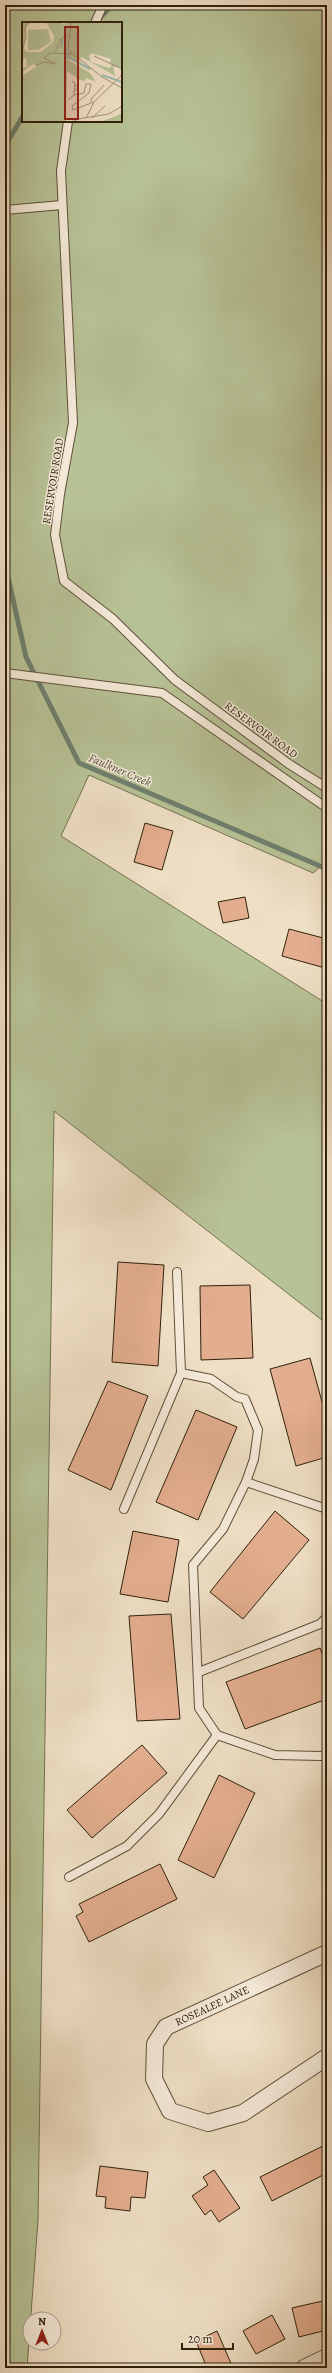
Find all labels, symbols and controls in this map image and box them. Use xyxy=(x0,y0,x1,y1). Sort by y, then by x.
inset map xyxy=(22,22,122,122)
street label: RESERVOIR ROAD xyxy=(39,437,67,525)
street label: RESERVOIR ROAD xyxy=(221,698,301,762)
water label: Faulkner Creek xyxy=(86,750,154,791)
street label: ROSEALEE LANE xyxy=(172,1982,252,2030)
north arrow xyxy=(22,2311,62,2351)
text: N xyxy=(38,2314,46,2329)
scale bar xyxy=(182,2325,233,2351)
text: 20 m xyxy=(188,2331,212,2347)

